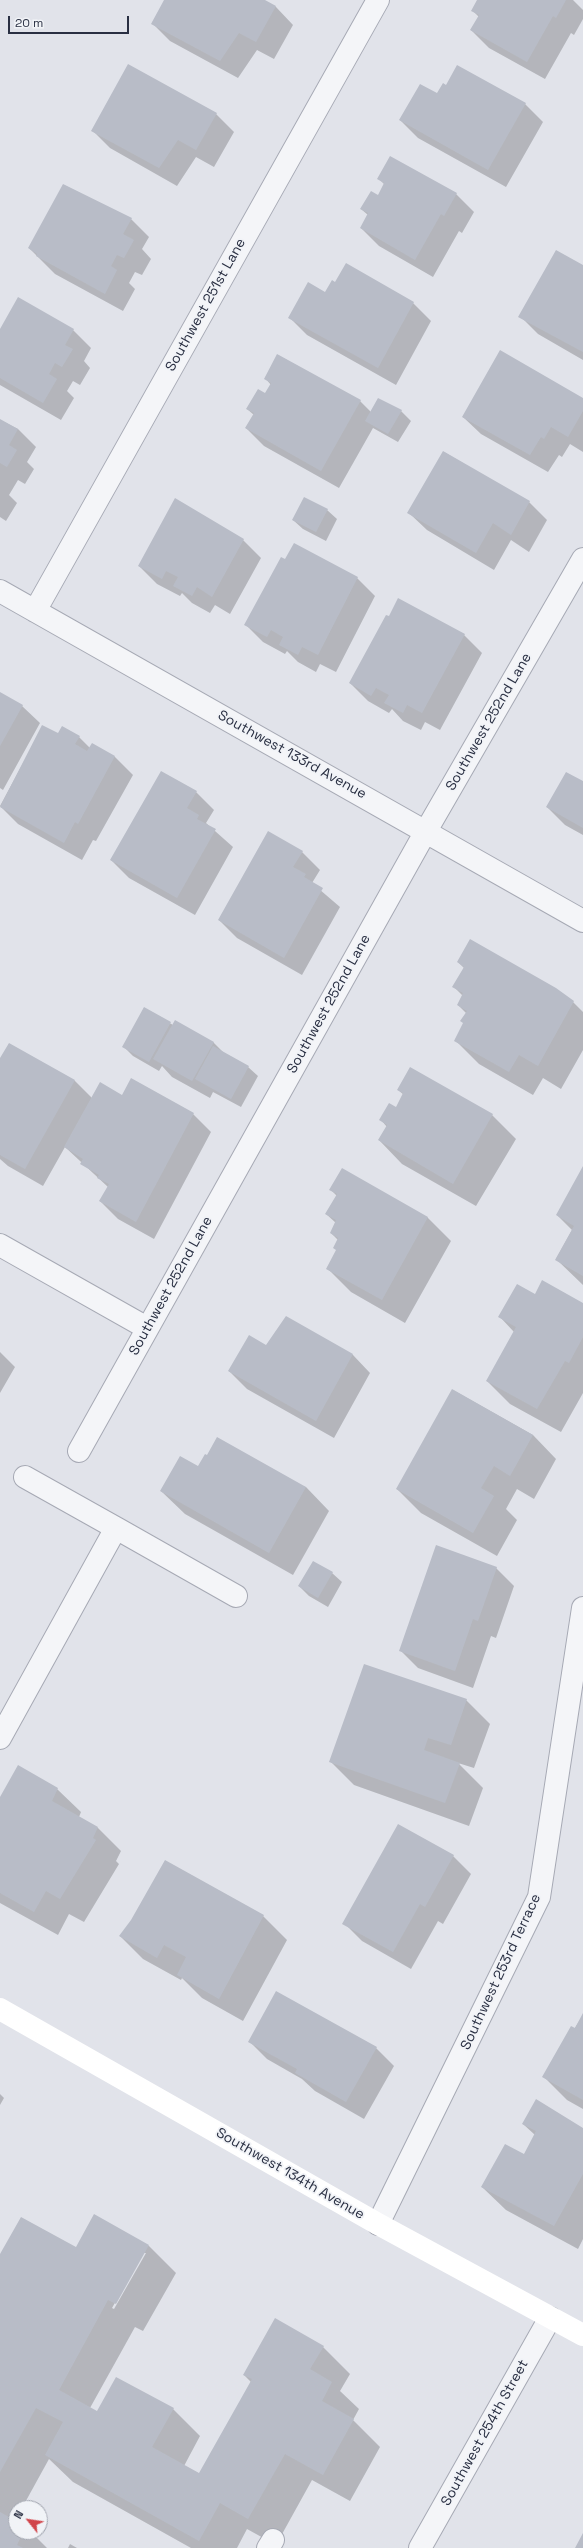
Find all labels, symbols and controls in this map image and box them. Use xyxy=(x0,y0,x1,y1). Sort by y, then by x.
scale bar xyxy=(10,8,131,34)
text: 20 m xyxy=(15,15,43,31)
street label: Southwest 251st Lane xyxy=(162,235,250,375)
street label: Southwest 252nd Lane xyxy=(443,650,535,794)
street label: Southwest 133rd Avenue xyxy=(215,707,369,803)
street label: Southwest 252nd Lane xyxy=(284,932,374,1076)
street label: Southwest 252nd Lane xyxy=(126,1214,216,1358)
street label: Southwest 253rd Terrace xyxy=(457,1891,545,2053)
street label: Southwest 134th Avenue xyxy=(213,2125,367,2223)
street label: Southwest 254th Street xyxy=(438,2357,532,2509)
north arrow xyxy=(8,2500,48,2540)
text: N xyxy=(11,2508,26,2521)

